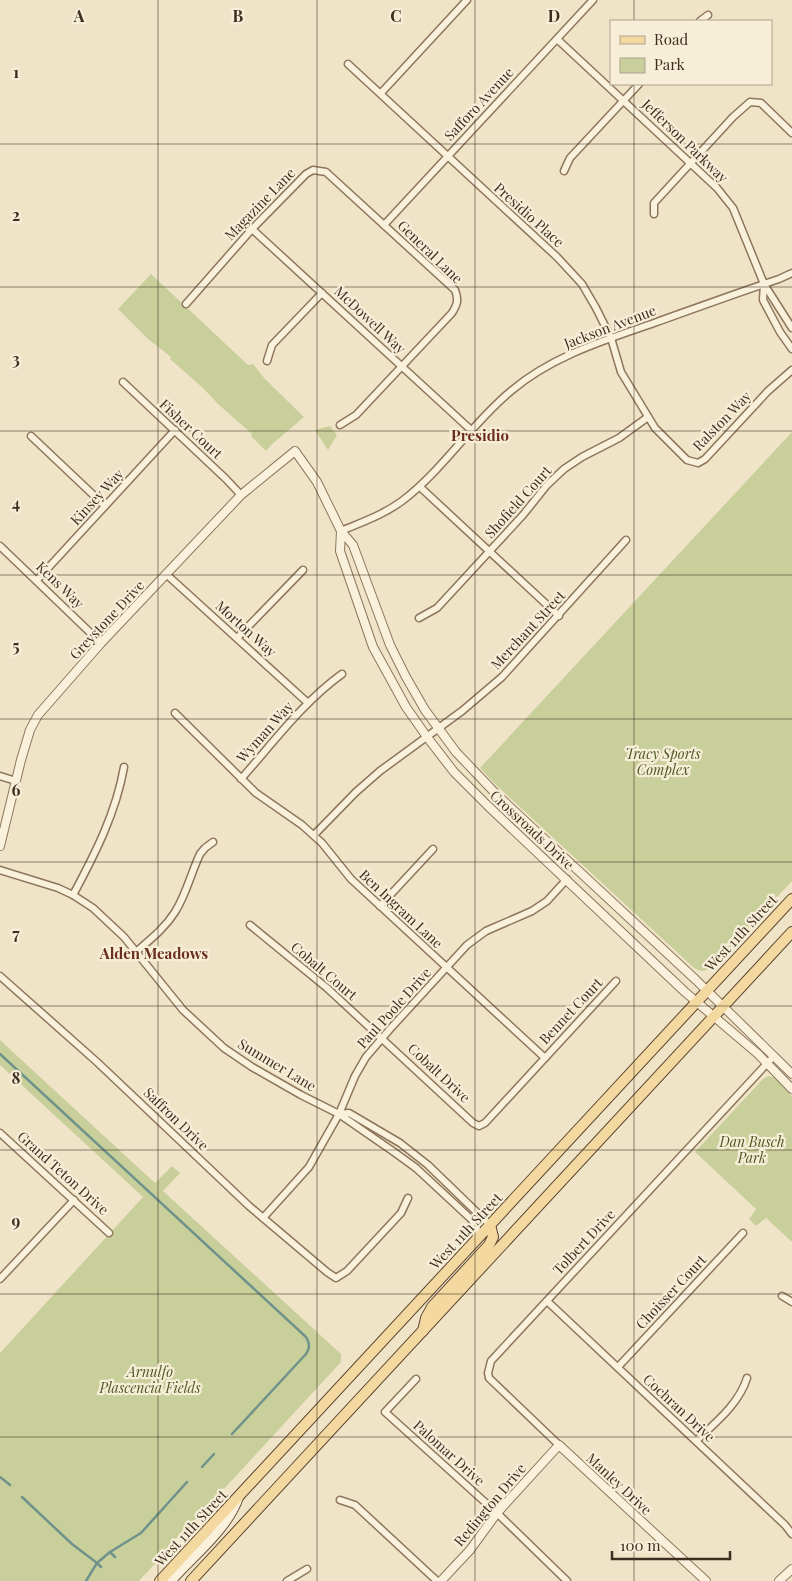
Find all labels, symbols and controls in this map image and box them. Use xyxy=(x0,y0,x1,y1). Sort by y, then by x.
text: A xyxy=(73,5,85,26)
text: B xyxy=(233,5,244,26)
text: C xyxy=(390,5,402,26)
text: D xyxy=(548,5,560,26)
legend xyxy=(610,20,772,85)
text: Road xyxy=(654,29,688,49)
text: Park xyxy=(654,54,686,74)
text: 1 xyxy=(13,61,19,82)
street label: Safforo Avenue xyxy=(440,63,518,144)
street label: Jefferson Parkway xyxy=(637,94,732,187)
street label: Magazine Lane xyxy=(220,163,299,244)
street label: Presidio Place xyxy=(490,178,568,251)
text: 2 xyxy=(12,204,20,225)
street label: General Lane xyxy=(394,216,467,288)
street label: McDowell Way xyxy=(331,282,410,358)
street label: Jackson Avenue xyxy=(560,300,659,353)
text: 3 xyxy=(12,348,20,369)
street label: Ralston Way xyxy=(688,387,755,455)
street label: Fisher Court xyxy=(156,395,228,463)
district label: Presidio xyxy=(451,425,509,445)
street label: Shofield Court xyxy=(480,461,556,542)
street label: Kinsey Way xyxy=(66,464,128,529)
text: 4 xyxy=(12,492,20,513)
street label: Kens Way xyxy=(32,557,88,612)
street label: Greystone Drive xyxy=(65,576,148,663)
street label: Merchant Street xyxy=(486,585,570,673)
street label: Morton Way xyxy=(212,596,281,661)
text: 5 xyxy=(12,635,20,656)
street label: Wyman Way xyxy=(231,697,297,767)
park label: Tracy Sports Complex xyxy=(625,744,701,779)
text: 6 xyxy=(12,779,21,800)
street label: Crossroads Drive xyxy=(486,786,578,874)
street label: Ben Ingram Lane xyxy=(355,865,447,952)
street label: West 11th Street xyxy=(700,890,782,976)
text: 7 xyxy=(12,923,20,944)
street label: Cobalt Court xyxy=(287,937,362,1005)
district label: Alden Meadows xyxy=(99,943,208,963)
street label: Paul Poole Drive xyxy=(352,963,435,1052)
street label: Bennet Court xyxy=(535,973,607,1048)
street label: Summer Lane xyxy=(235,1034,320,1095)
street label: Cobalt Drive xyxy=(404,1039,475,1106)
text: 8 xyxy=(12,1067,21,1088)
street label: Saffron Drive xyxy=(140,1083,213,1154)
street label: Grand Teton Drive xyxy=(14,1127,113,1219)
park label: Dan Busch Park xyxy=(719,1132,784,1167)
street label: West 11th Street xyxy=(425,1188,507,1274)
street label: Tolbert Drive xyxy=(548,1205,619,1279)
text: 9 xyxy=(12,1210,21,1231)
street label: Choisser Court xyxy=(631,1250,711,1333)
park label: Arnulfo Plascencia Fields xyxy=(98,1362,201,1397)
street label: Cochran Drive xyxy=(639,1369,719,1446)
street label: Palomar Drive xyxy=(410,1416,489,1490)
street label: Manley Drive xyxy=(583,1448,656,1519)
street label: Redington Drive xyxy=(449,1459,530,1550)
street label: West 11th Street xyxy=(150,1485,232,1571)
scale bar xyxy=(612,1528,730,1560)
text: 100 m xyxy=(620,1535,661,1555)

